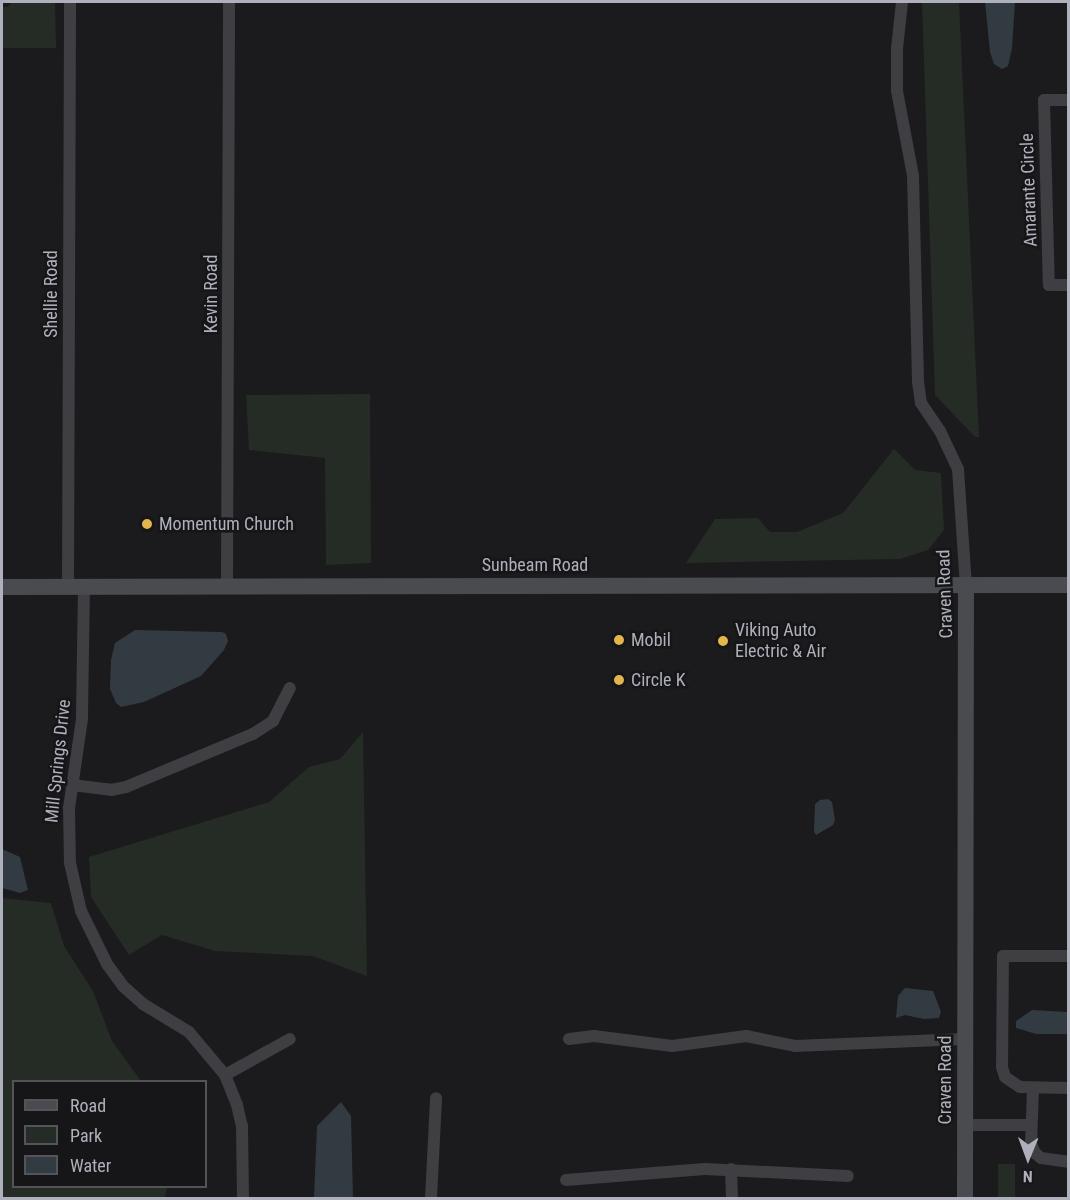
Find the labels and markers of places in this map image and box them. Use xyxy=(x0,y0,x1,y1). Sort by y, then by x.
place label: Momentum Church xyxy=(159,513,294,535)
marker: Momentum Church xyxy=(140,517,154,531)
place label: Viking Auto Electric & Air xyxy=(735,620,826,662)
place label: Mobil xyxy=(631,629,671,651)
marker: Mobil xyxy=(612,633,626,647)
marker: Viking Auto Electric & Air xyxy=(716,634,730,648)
place label: Circle K xyxy=(631,669,685,691)
marker: Circle K xyxy=(612,673,626,687)

